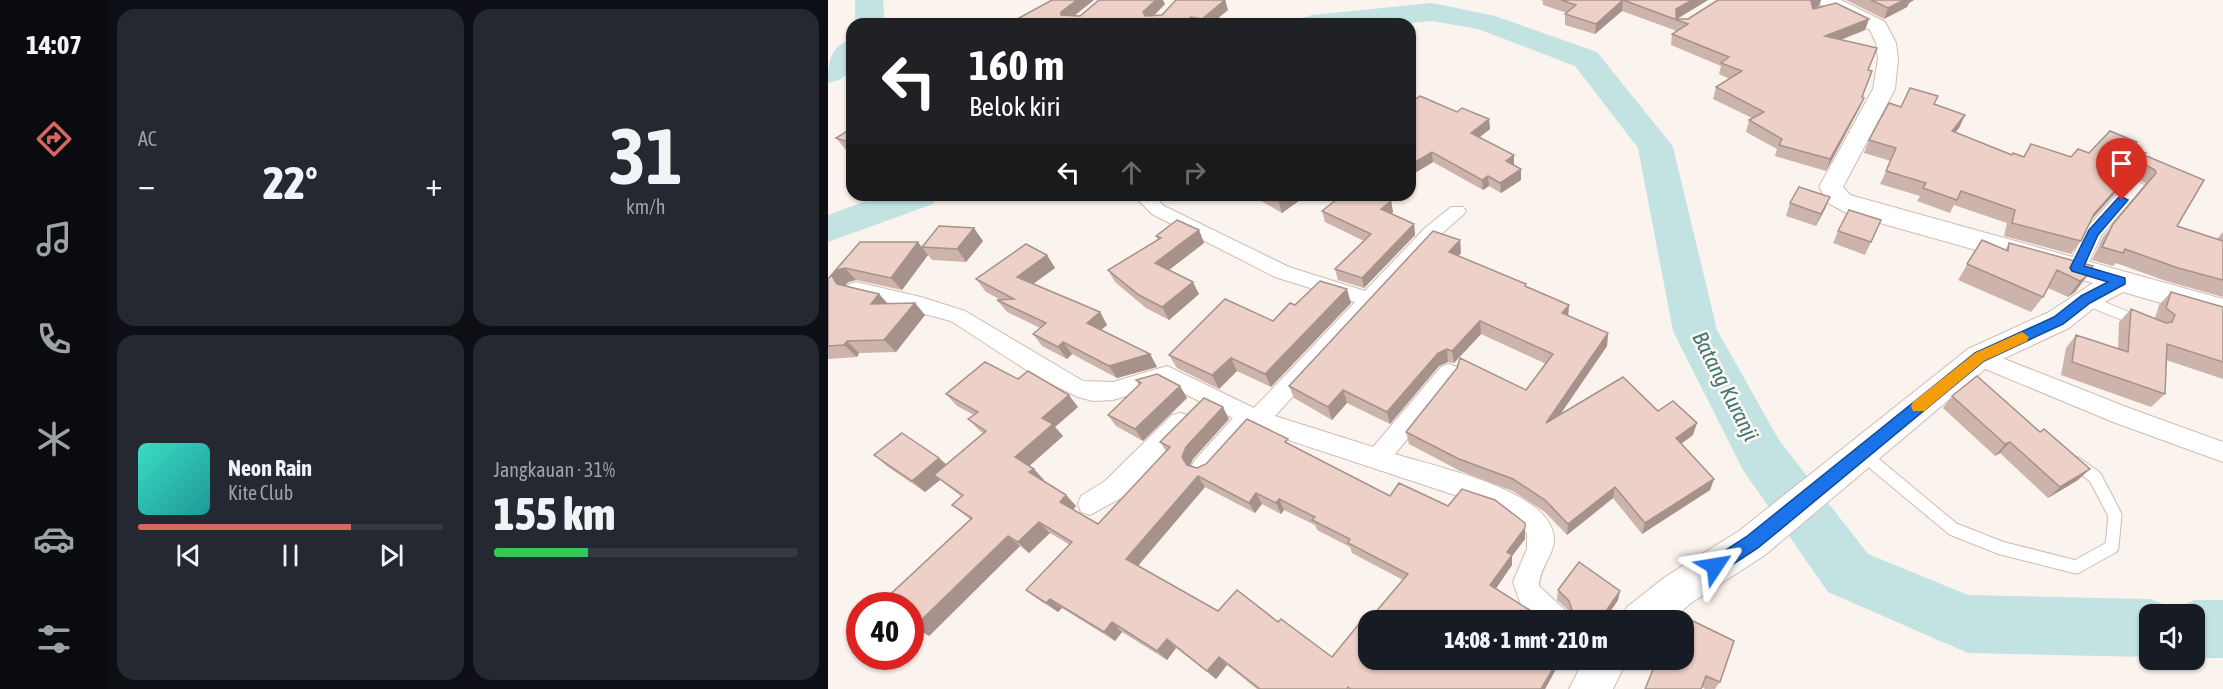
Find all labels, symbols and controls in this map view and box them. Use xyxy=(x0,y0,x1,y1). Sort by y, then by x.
text: 14:07 xyxy=(26,29,82,60)
text: 160 m xyxy=(969,41,1064,89)
icon: left xyxy=(870,42,948,120)
text: Belok kiri xyxy=(969,91,1061,122)
text: 31 xyxy=(609,111,682,201)
icon: directions xyxy=(33,118,75,160)
text: AC xyxy=(138,127,157,150)
pin xyxy=(2096,138,2147,200)
icon: arrive xyxy=(2105,147,2138,180)
icon: left xyxy=(1052,156,1085,189)
icon: ahead xyxy=(1115,156,1148,189)
icon: right xyxy=(1178,156,1211,189)
text: 22° xyxy=(263,157,318,209)
text: − xyxy=(138,165,155,203)
text: + xyxy=(425,165,442,203)
text: km/h xyxy=(626,195,666,218)
icon: music xyxy=(33,218,75,260)
icon: phone xyxy=(33,318,75,360)
water label: Batang Kuranji xyxy=(1687,327,1765,445)
icon: climate xyxy=(33,418,75,460)
text: Neon Rain xyxy=(228,455,312,481)
text: Jangkauan · 31% xyxy=(494,458,615,481)
text: Kite Club xyxy=(228,481,293,504)
text: 155 km xyxy=(494,488,615,540)
icon: car xyxy=(33,518,75,560)
position arrow xyxy=(1683,534,1747,598)
icon: previous xyxy=(172,539,205,572)
icon: pause xyxy=(274,539,307,572)
icon: next xyxy=(375,539,408,572)
speed limit sign: 40 xyxy=(846,592,924,670)
map controls xyxy=(2139,604,2205,670)
button: sound xyxy=(2139,604,2205,670)
icon: filters xyxy=(33,618,75,660)
text: 14:08 · 1 mnt · 210 m xyxy=(1444,627,1608,653)

